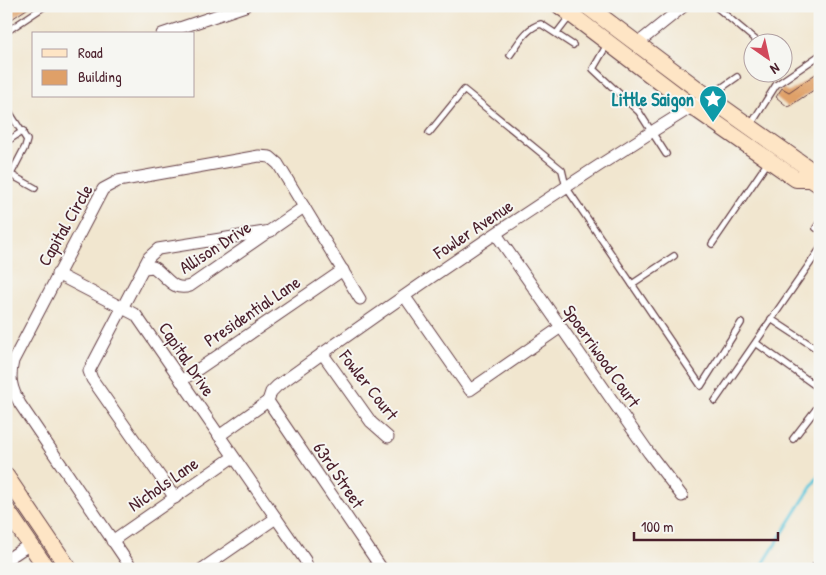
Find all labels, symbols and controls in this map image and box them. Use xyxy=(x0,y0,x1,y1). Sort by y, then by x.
legend xyxy=(32,32,195,98)
north arrow xyxy=(744,32,794,82)
text: Road xyxy=(78,42,103,63)
text: N xyxy=(767,59,784,79)
text: Building xyxy=(78,66,122,87)
place icon: Little Saigon xyxy=(698,84,728,123)
place label: Little Saigon xyxy=(612,87,694,113)
street label: Capital Circle xyxy=(32,180,98,270)
street label: Fowler Avenue xyxy=(427,193,518,265)
street label: Allison Drive xyxy=(174,214,256,280)
street label: Presidential Lane xyxy=(199,270,305,352)
street label: Spoerriwood Court xyxy=(557,300,647,413)
street label: Capital Drive xyxy=(153,317,221,401)
street label: Fowler Court xyxy=(333,344,405,426)
street label: 63rd Street xyxy=(308,437,371,514)
street label: Nichols Lane xyxy=(123,451,203,517)
scale bar xyxy=(634,510,777,542)
text: 100 m xyxy=(641,516,674,537)

